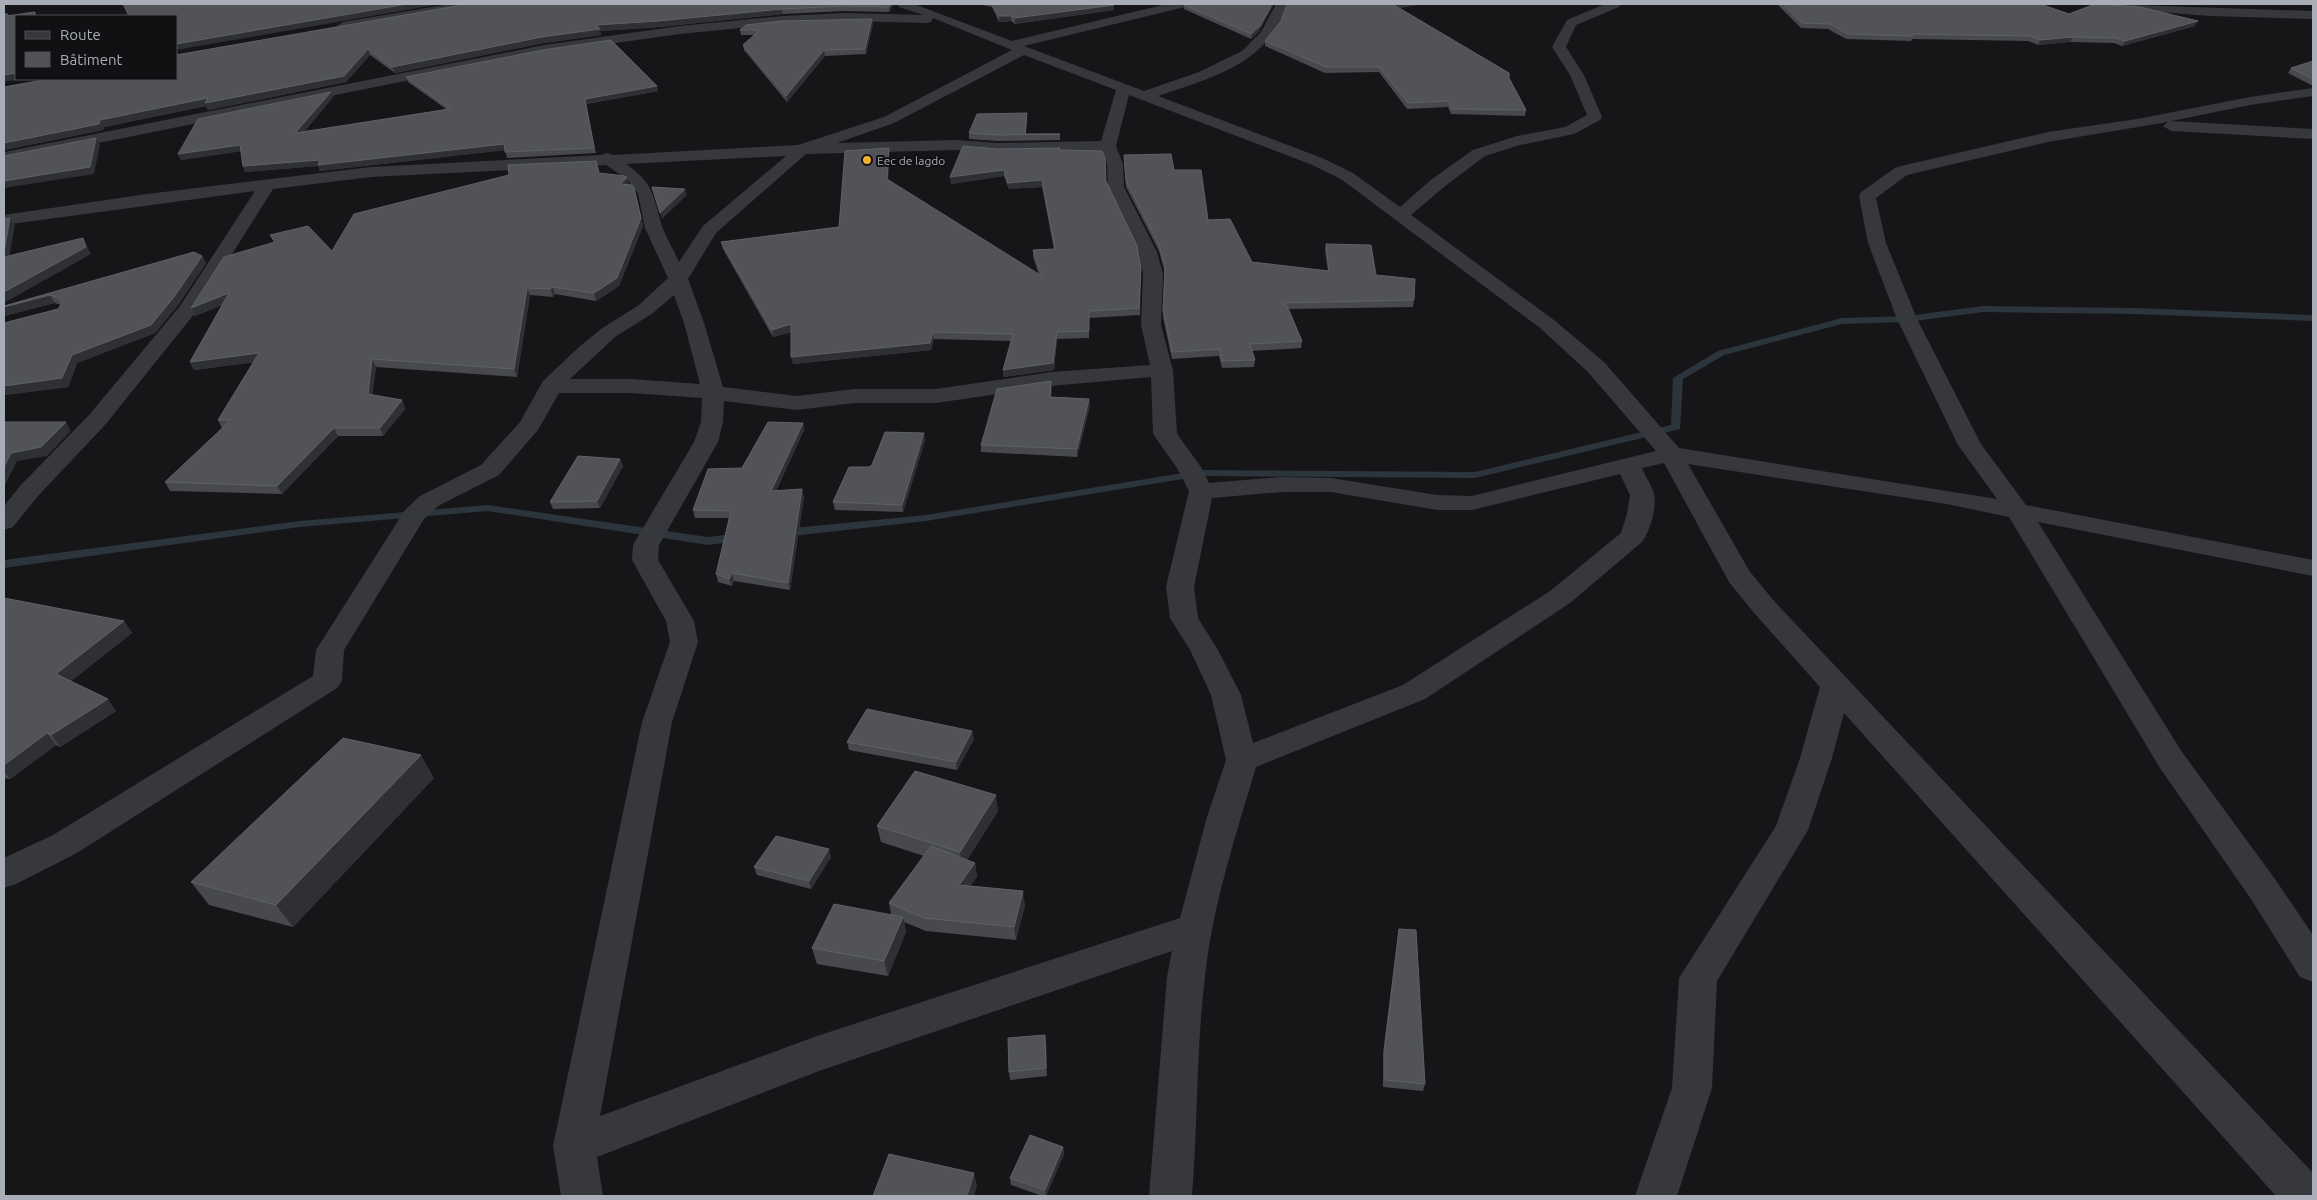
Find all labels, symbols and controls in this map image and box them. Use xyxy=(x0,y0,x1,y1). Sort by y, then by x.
legend xyxy=(15,15,178,80)
text: Route xyxy=(60,26,101,43)
text: Bâtiment xyxy=(60,51,123,68)
marker: Eec de lagdo xyxy=(861,154,873,166)
place label: Eec de lagdo xyxy=(877,154,945,167)

